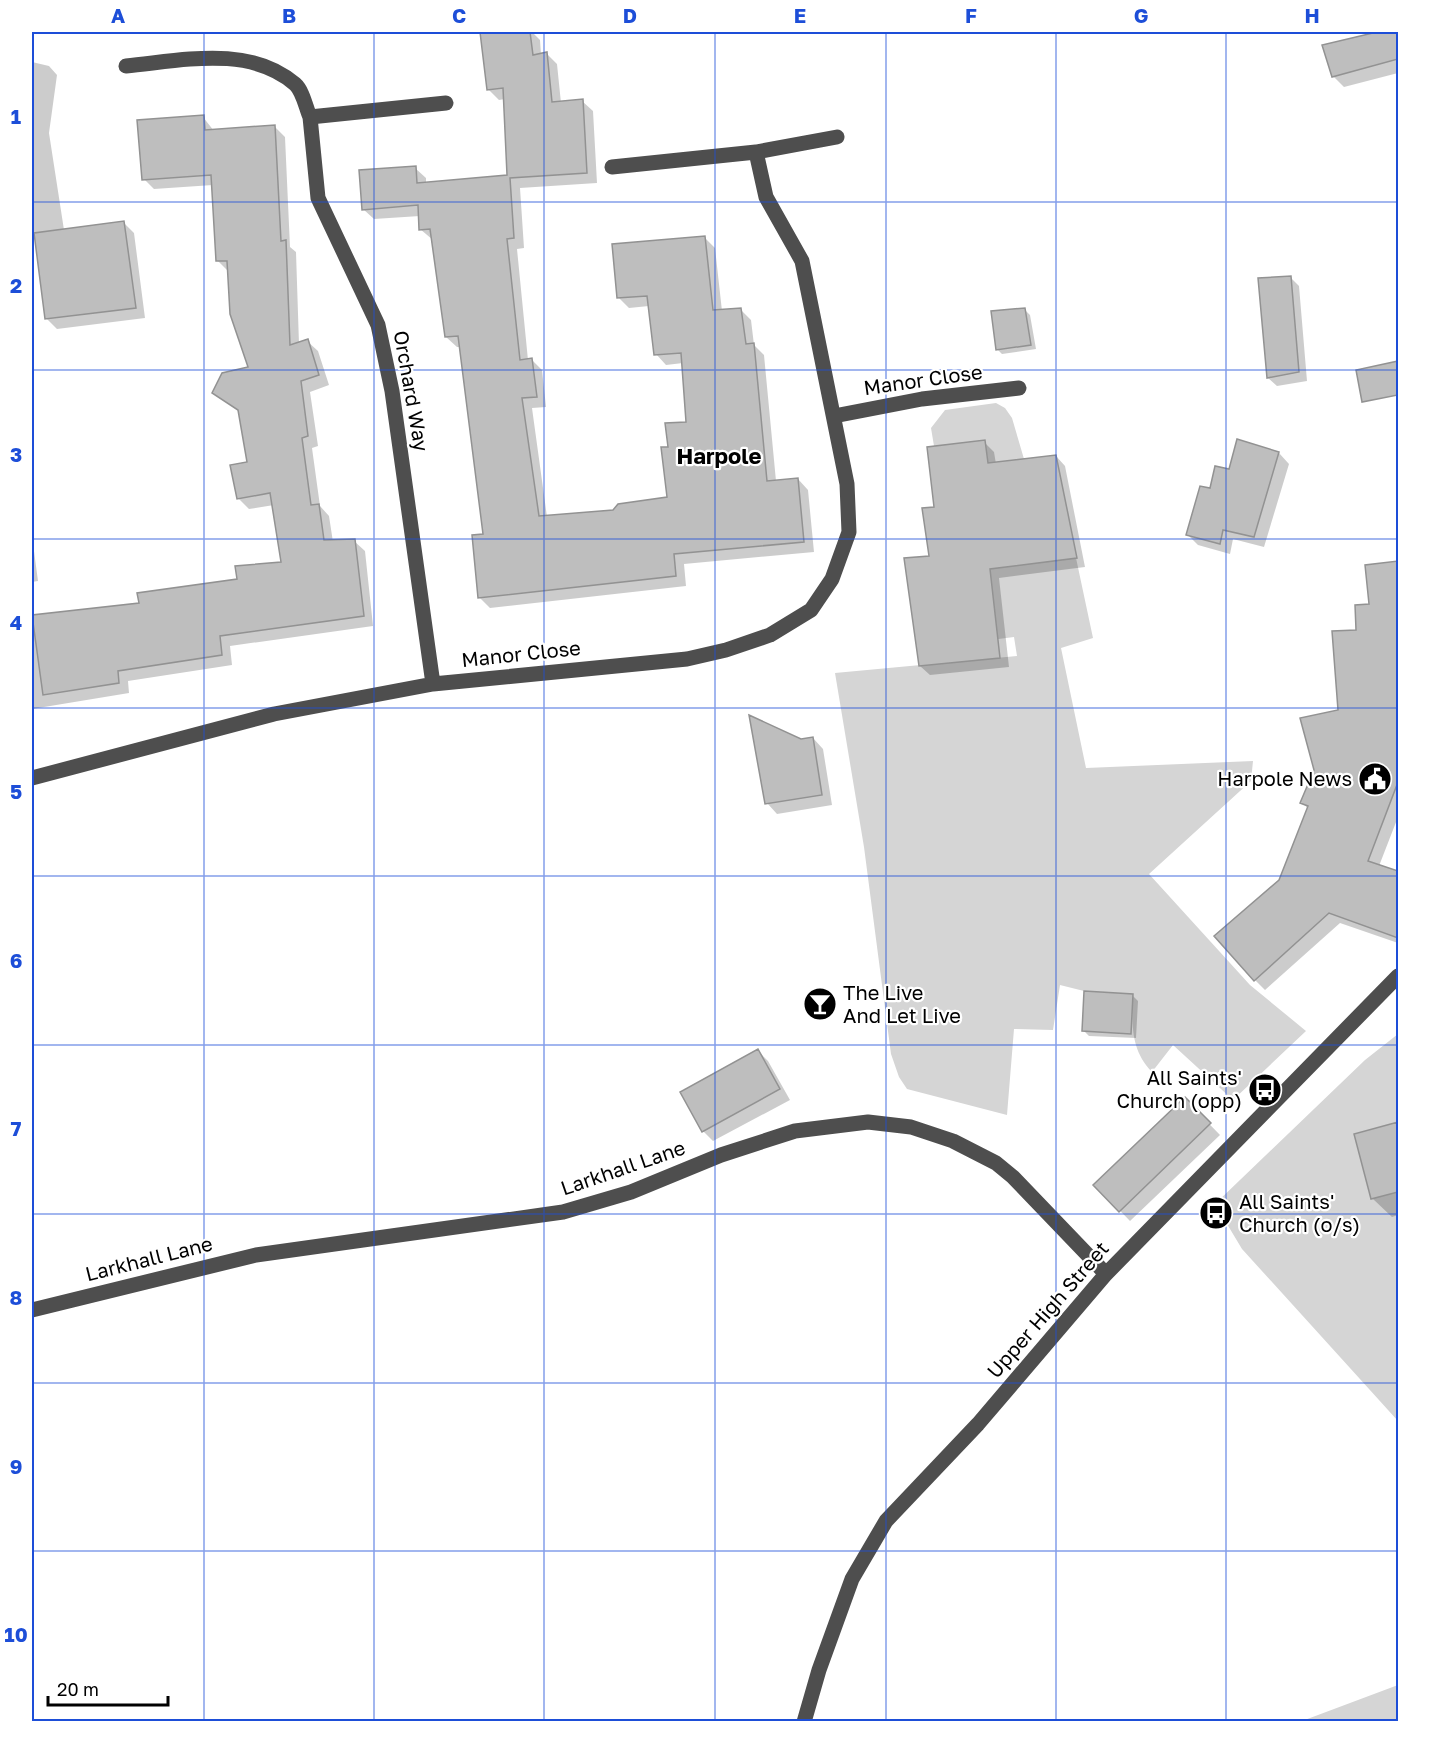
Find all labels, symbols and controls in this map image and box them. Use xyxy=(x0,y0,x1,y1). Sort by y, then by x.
text: A xyxy=(111,3,125,27)
text: B xyxy=(282,3,296,27)
text: C xyxy=(452,3,466,27)
text: D xyxy=(623,3,637,27)
text: E xyxy=(794,3,806,27)
text: F xyxy=(965,3,977,27)
text: G xyxy=(1134,3,1148,27)
text: H xyxy=(1304,3,1320,27)
text: 1 xyxy=(11,104,21,128)
text: 2 xyxy=(10,273,22,297)
street label: Orchard Way xyxy=(390,329,434,453)
street label: Manor Close xyxy=(862,359,984,399)
text: 3 xyxy=(10,442,22,466)
district label: Harpole xyxy=(676,442,762,469)
text: 4 xyxy=(10,610,22,634)
street label: Manor Close xyxy=(460,635,582,671)
public building icon: Harpole News xyxy=(1357,761,1393,797)
place label: Harpole News xyxy=(1217,766,1352,790)
text: 5 xyxy=(10,779,22,803)
text: 6 xyxy=(10,948,22,972)
place label: The Live And Let Live xyxy=(843,980,961,1027)
bar icon: The Live And Let Live xyxy=(802,986,838,1022)
place label: All Saints' Church (opp) xyxy=(1116,1065,1242,1112)
bus stop icon: All Saints' Church (opp) xyxy=(1247,1072,1283,1108)
text: 7 xyxy=(11,1116,22,1140)
street label: Larkhall Lane xyxy=(557,1135,688,1200)
place label: All Saints' Church (o/s) xyxy=(1239,1189,1360,1236)
bus stop icon: All Saints' Church (o/s) xyxy=(1198,1195,1234,1231)
street label: Larkhall Lane xyxy=(83,1231,215,1285)
street label: Upper High Street xyxy=(981,1236,1113,1382)
text: 8 xyxy=(10,1285,22,1309)
text: 9 xyxy=(10,1454,22,1478)
text: 10 xyxy=(4,1622,28,1646)
scale bar xyxy=(48,1669,168,1707)
text: 20 m xyxy=(57,1678,99,1700)

